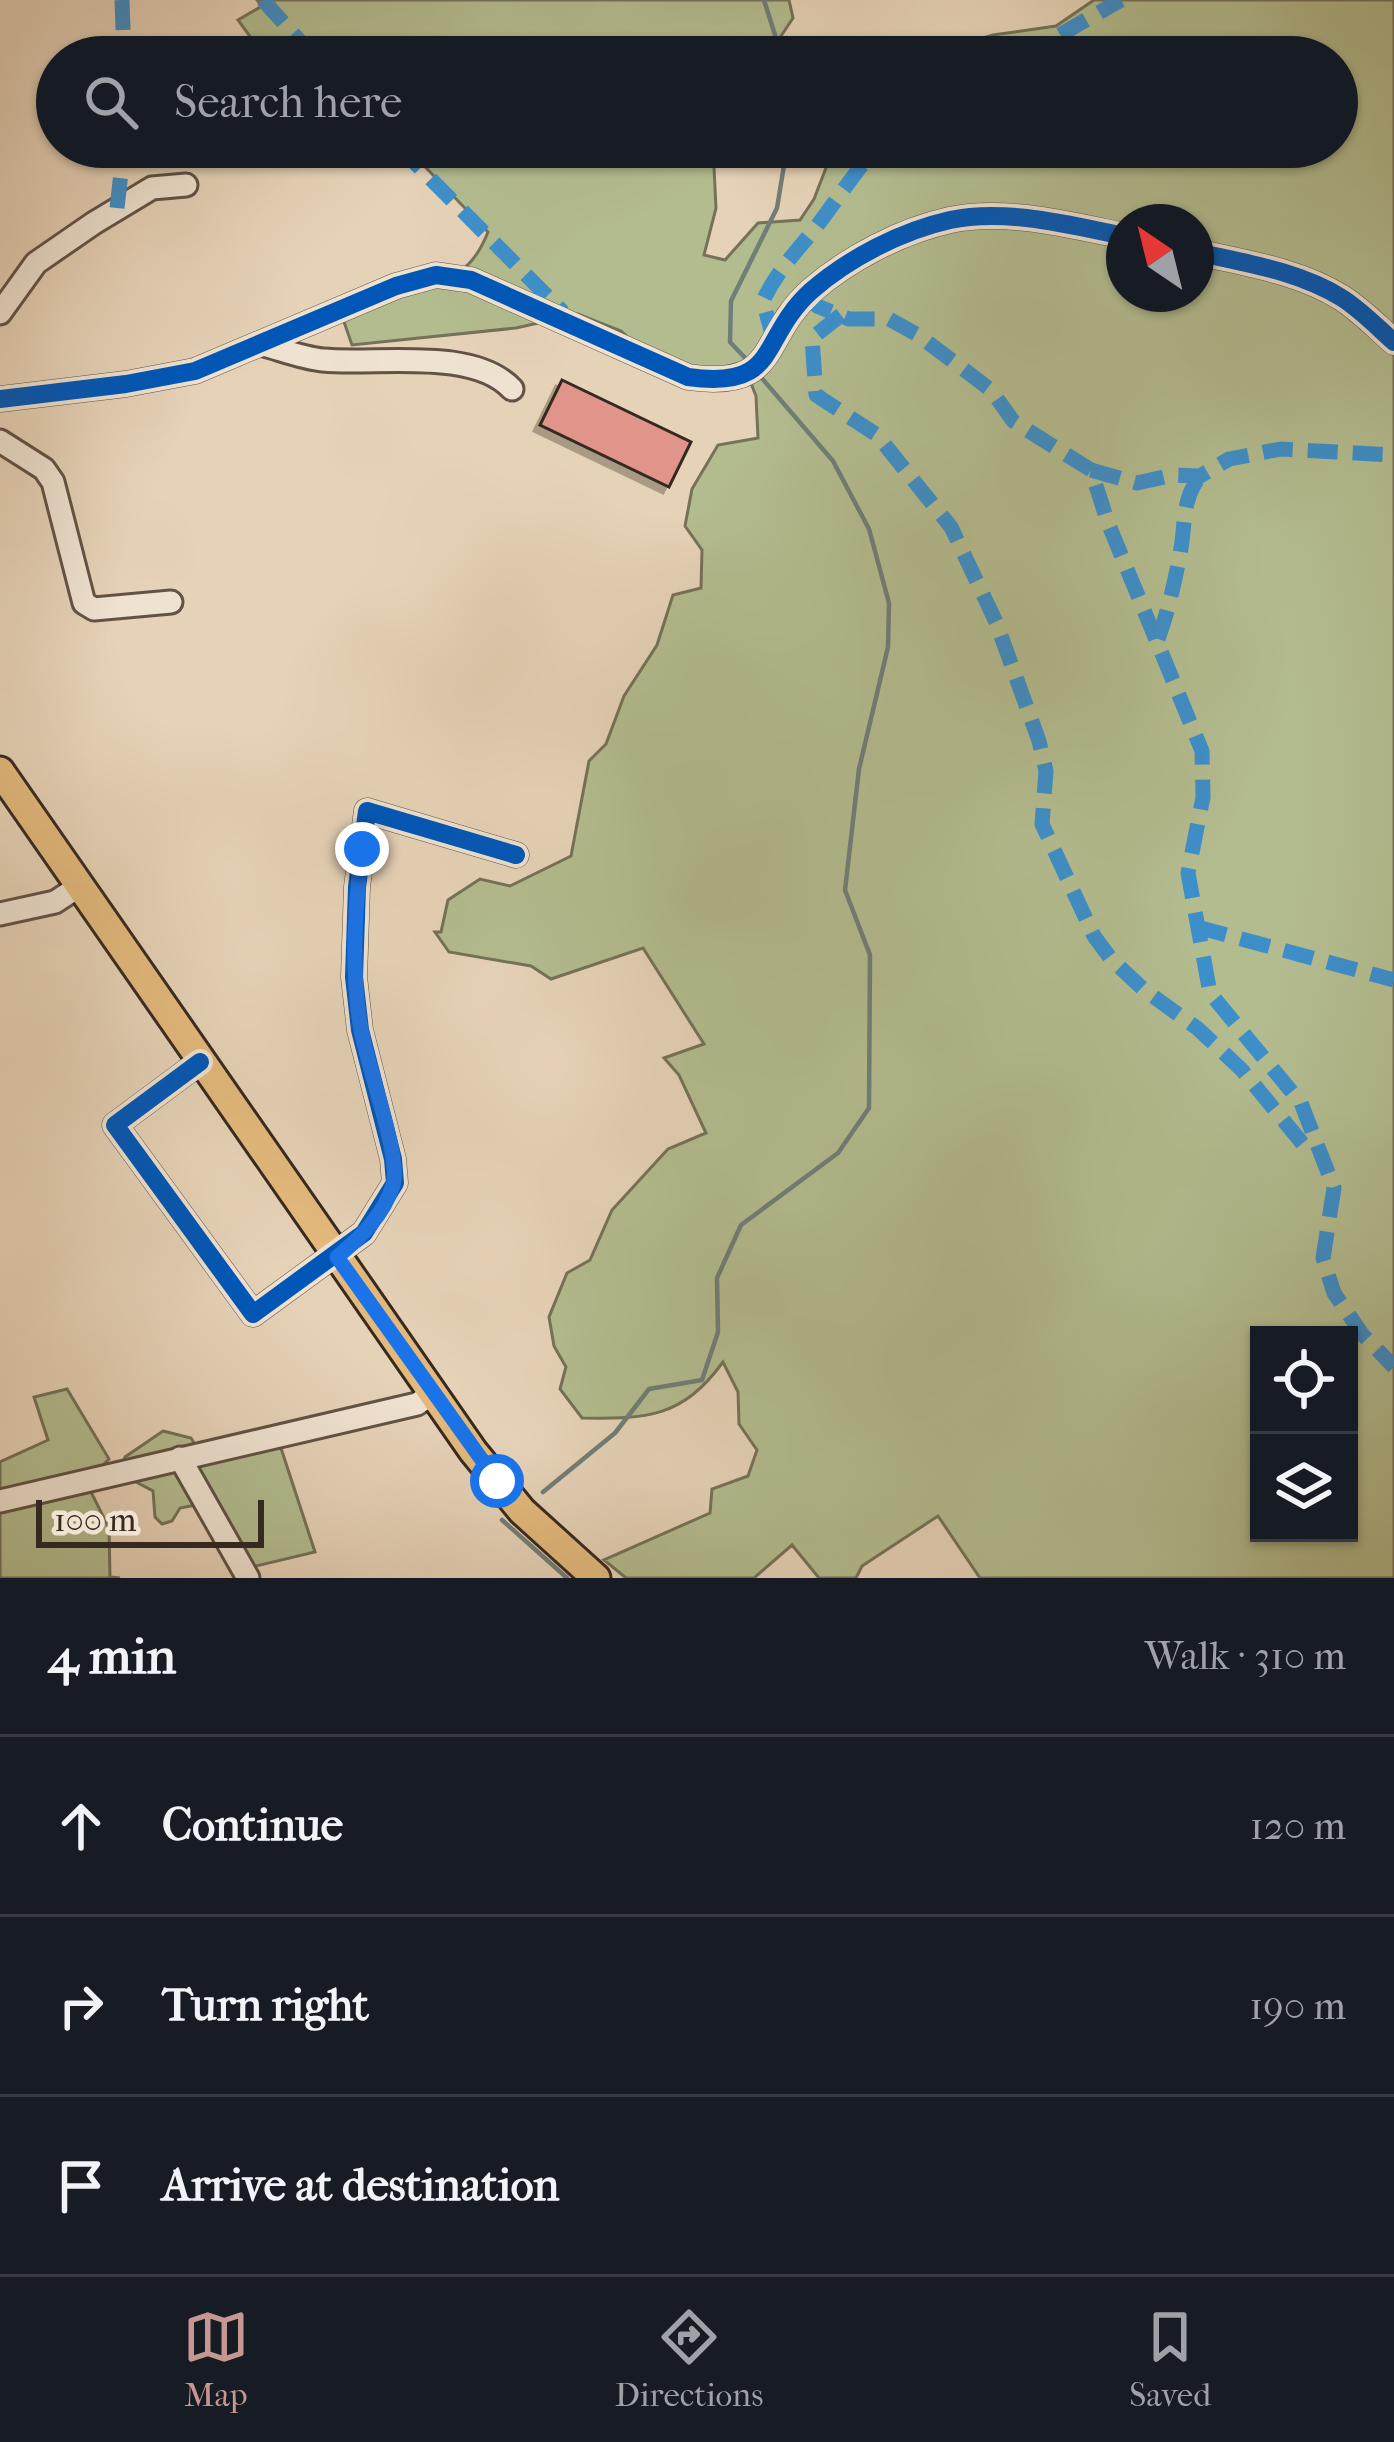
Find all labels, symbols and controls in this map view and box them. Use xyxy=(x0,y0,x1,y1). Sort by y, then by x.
search box xyxy=(36,36,1358,168)
icon: search xyxy=(78,69,144,135)
text: Search here xyxy=(174,76,402,129)
north arrow xyxy=(1106,204,1214,312)
route end xyxy=(335,822,389,876)
map controls xyxy=(1250,1326,1358,1542)
button: locate xyxy=(1250,1326,1358,1434)
button: layers xyxy=(1250,1434,1358,1542)
route start xyxy=(470,1454,524,1508)
scale bar xyxy=(36,1494,264,1547)
text: 100 m xyxy=(54,1501,137,1540)
text: 4 min xyxy=(48,1626,176,1686)
text: Walk · 310 m xyxy=(1145,1633,1346,1679)
icon: ahead xyxy=(48,1793,114,1859)
text: Continue xyxy=(162,1799,343,1852)
text: 120 m xyxy=(1250,1803,1346,1849)
icon: right xyxy=(48,1973,114,2039)
text: Turn right xyxy=(162,1979,369,2032)
text: 190 m xyxy=(1249,1983,1346,2029)
icon: arrive xyxy=(48,2153,114,2219)
text: Arrive at destination xyxy=(162,2159,559,2212)
tab: Map xyxy=(183,2304,249,2415)
tab: Directions xyxy=(615,2304,763,2415)
tab: Saved xyxy=(1129,2304,1211,2415)

